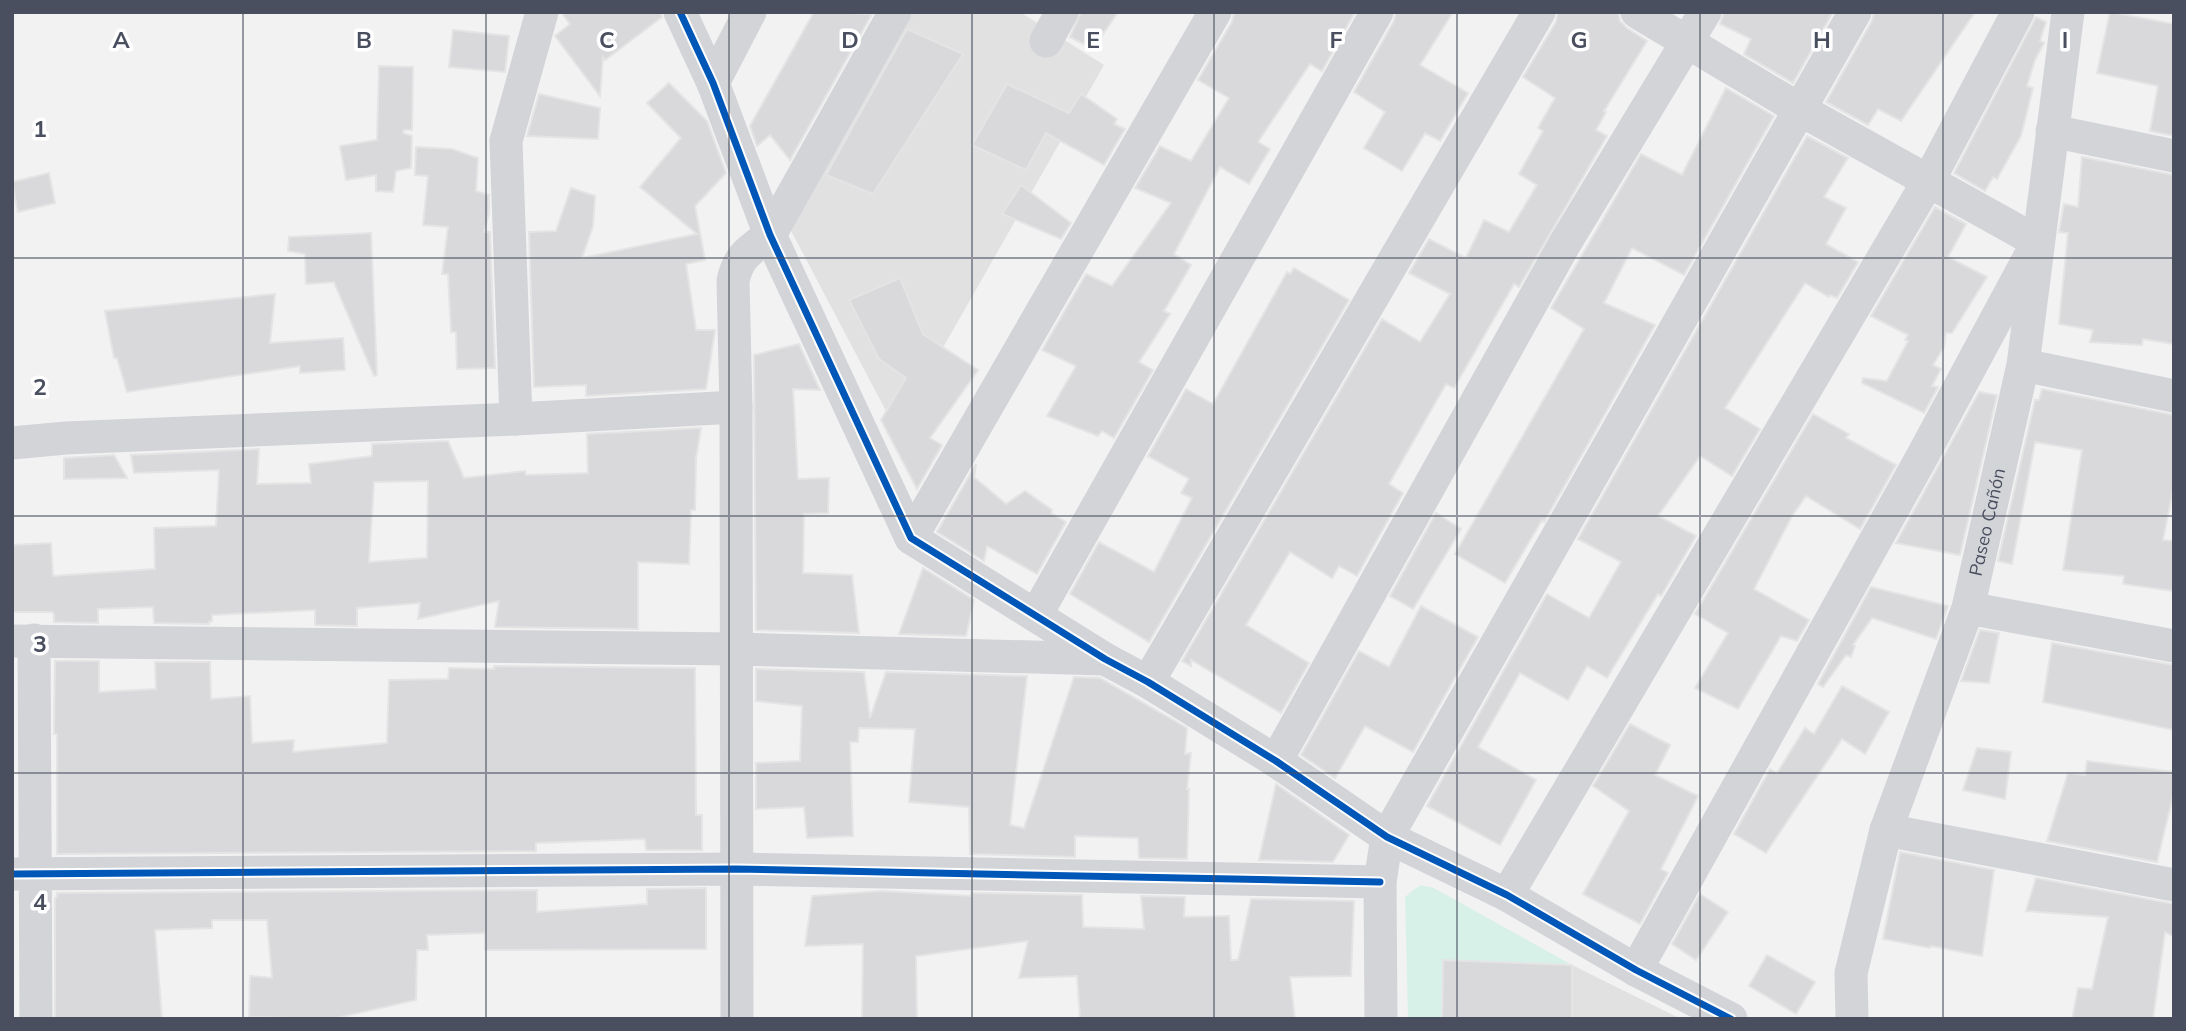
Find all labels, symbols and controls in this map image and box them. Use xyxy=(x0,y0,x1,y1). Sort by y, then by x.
text: A xyxy=(112,25,130,54)
text: B xyxy=(356,25,372,54)
text: C xyxy=(599,25,615,54)
text: D xyxy=(841,25,859,54)
text: E xyxy=(1086,25,1100,54)
text: F xyxy=(1329,25,1343,54)
text: G xyxy=(1570,25,1588,54)
text: H xyxy=(1813,25,1831,54)
text: I xyxy=(2062,25,2068,54)
text: 1 xyxy=(33,114,47,143)
text: 2 xyxy=(33,372,47,401)
street label: Paseo Cañón xyxy=(1964,466,2010,578)
text: 3 xyxy=(33,629,47,658)
text: 4 xyxy=(33,887,47,916)

